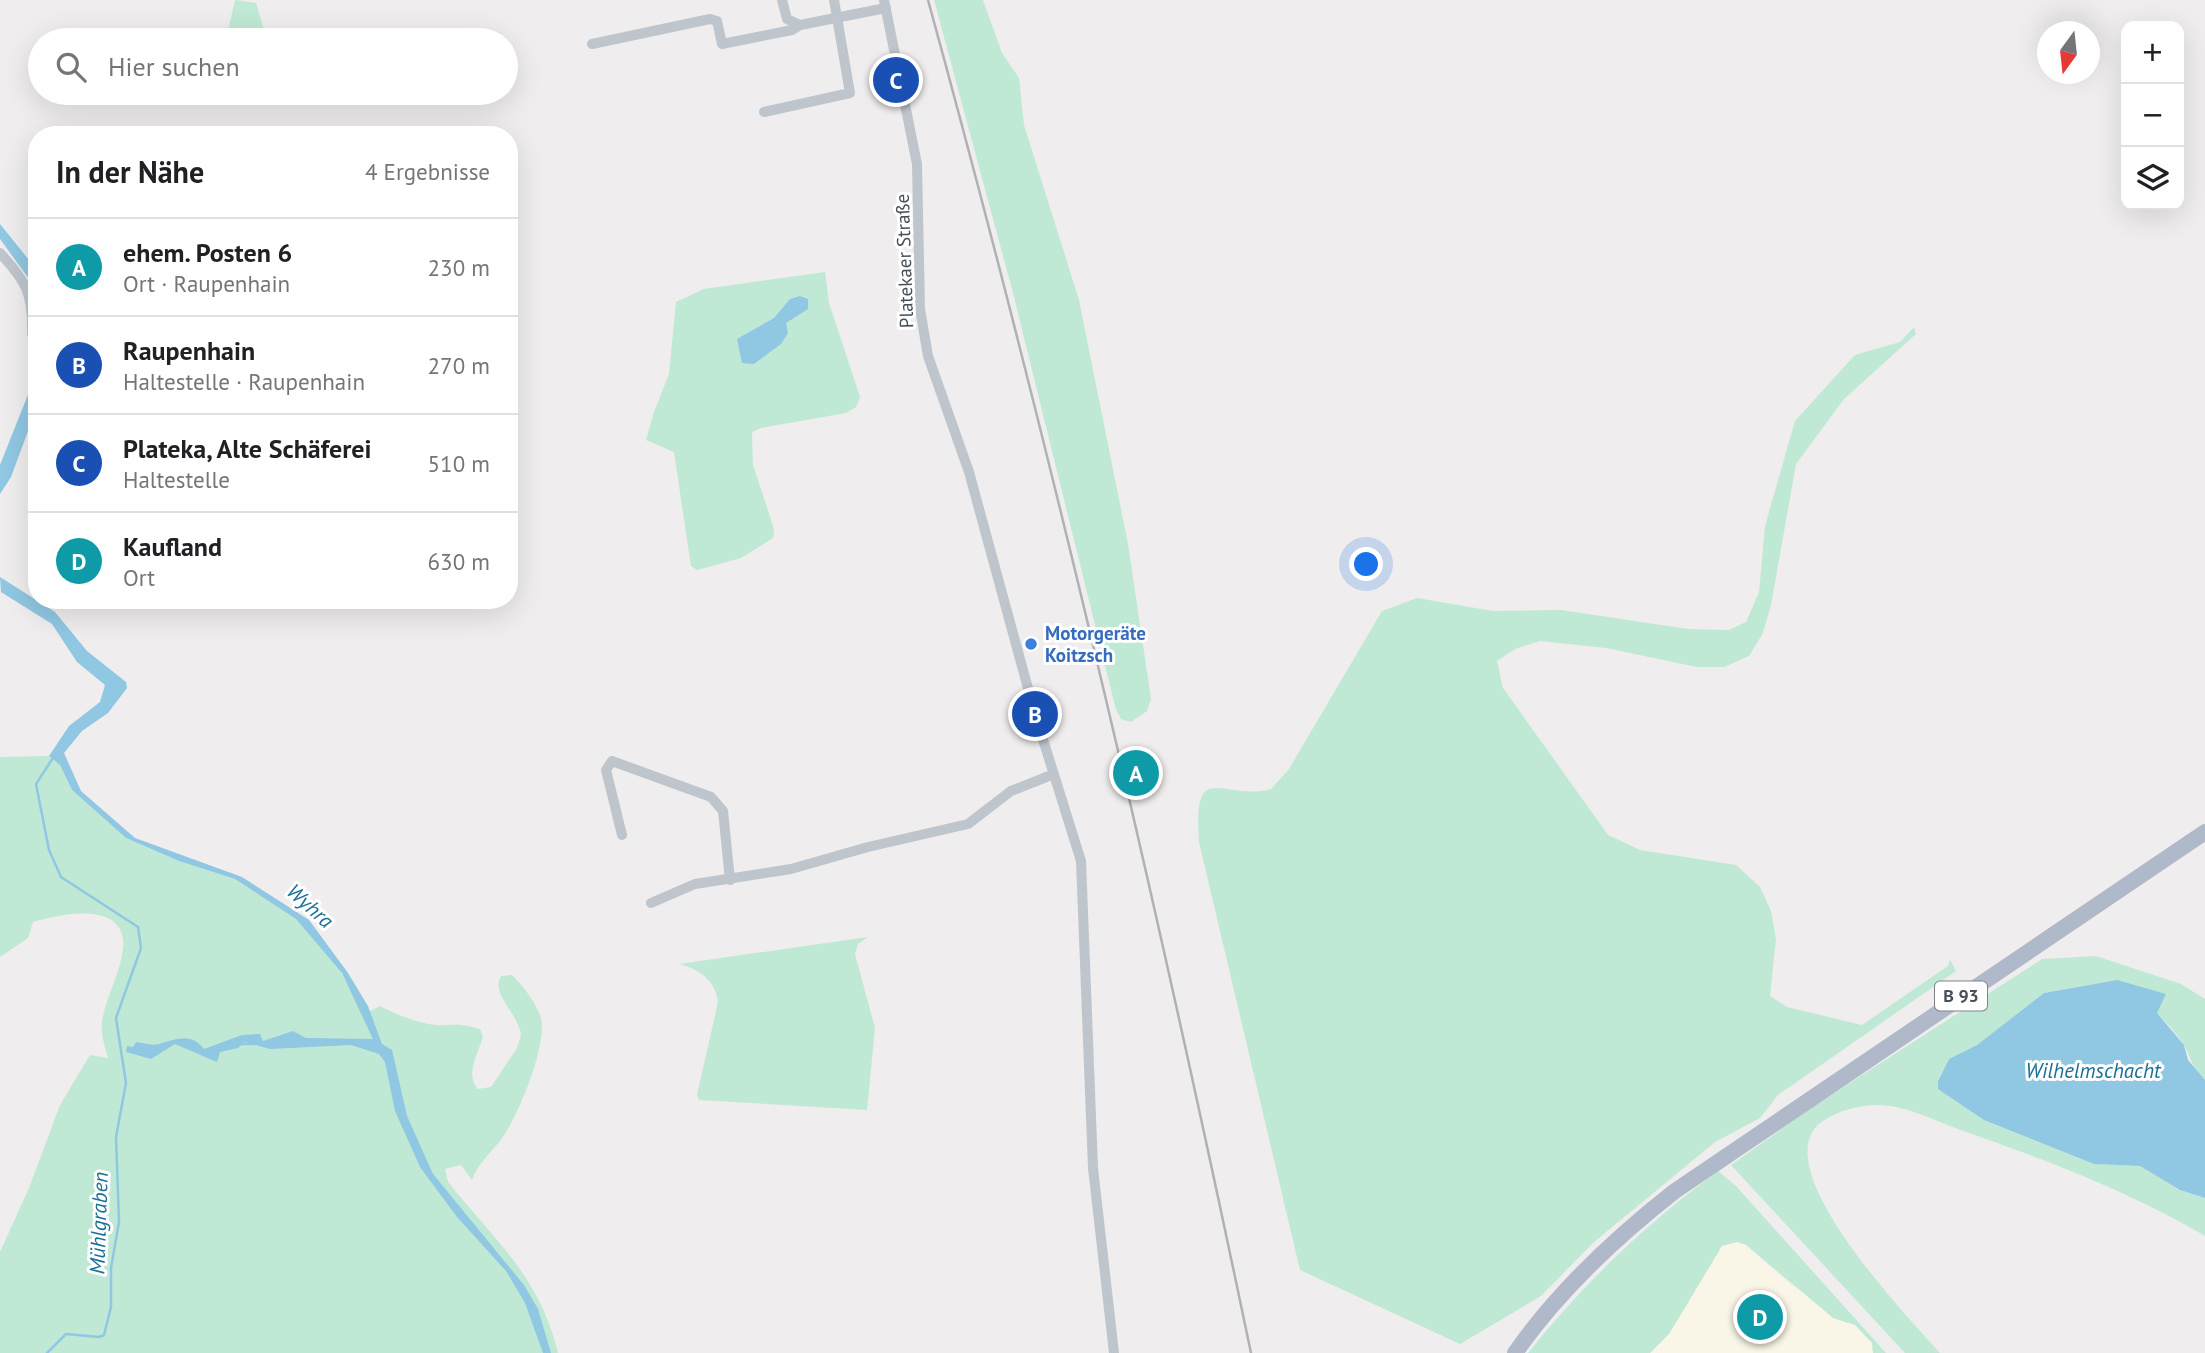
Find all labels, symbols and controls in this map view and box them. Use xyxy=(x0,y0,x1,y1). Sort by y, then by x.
north arrow xyxy=(2037,21,2100,84)
map controls xyxy=(2121,21,2184,210)
button: + xyxy=(2121,21,2184,84)
search box xyxy=(28,28,518,105)
icon: search xyxy=(52,48,90,86)
text: Hier suchen xyxy=(108,50,240,83)
pin: C xyxy=(873,54,919,106)
button: − xyxy=(2121,84,2184,147)
button: layers xyxy=(2121,147,2184,210)
text: In der Nähe xyxy=(56,152,204,191)
text: 4 Ergebnisse xyxy=(365,157,490,186)
street label: Platekaer Straße xyxy=(890,193,918,329)
text: ehem. Posten 6 xyxy=(123,236,292,269)
text: A xyxy=(72,253,86,282)
text: 230 m xyxy=(428,253,490,282)
text: Ort · Raupenhain xyxy=(123,269,290,298)
text: Raupenhain xyxy=(123,334,255,367)
text: B xyxy=(72,351,86,380)
text: 270 m xyxy=(428,351,490,380)
text: Haltestelle · Raupenhain xyxy=(123,367,365,396)
text: Plateka, Alte Schäferei xyxy=(123,432,371,465)
text: C xyxy=(73,449,85,478)
text: 510 m xyxy=(428,449,490,478)
text: Haltestelle xyxy=(123,465,230,494)
text: Kaufland xyxy=(123,530,222,563)
text: D xyxy=(72,547,86,576)
text: 630 m xyxy=(428,547,490,576)
your location xyxy=(1349,547,1383,581)
text: Ort xyxy=(123,563,155,592)
place label: Motorgeräte Koitzsch xyxy=(1045,621,1146,667)
marker: Motorgeräte Koitzsch xyxy=(1023,636,1039,652)
pin: B xyxy=(1012,688,1058,740)
pin: A xyxy=(1113,747,1159,799)
water label: Wyhra xyxy=(281,878,340,934)
road number: B 93 xyxy=(1935,981,1987,1010)
water label: Wilhelmschacht xyxy=(2025,1057,2162,1084)
water label: Mühlgraben xyxy=(83,1171,114,1275)
pin: D xyxy=(1737,1291,1783,1343)

